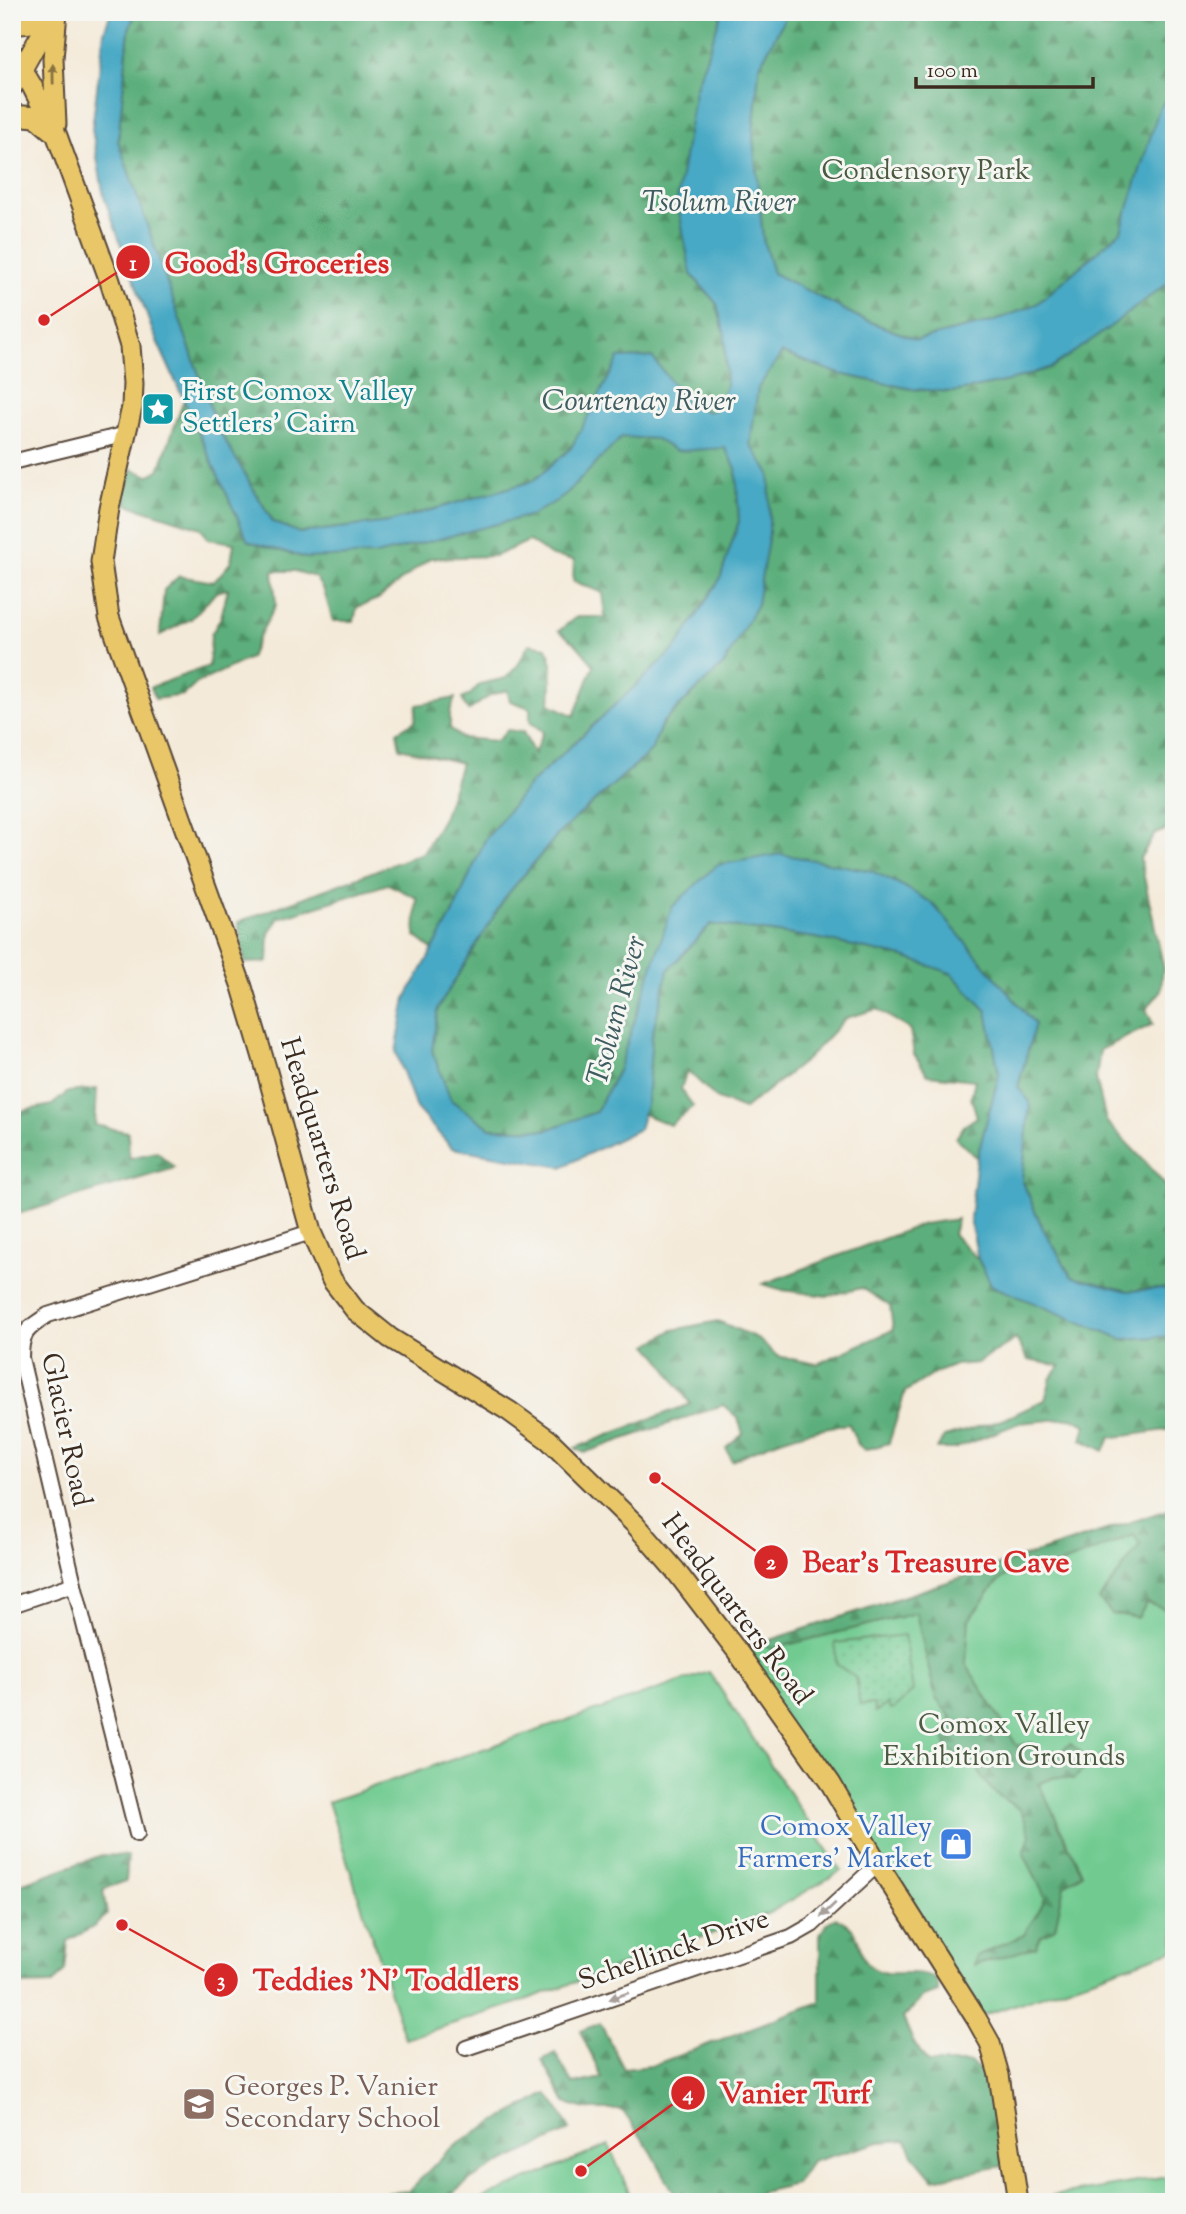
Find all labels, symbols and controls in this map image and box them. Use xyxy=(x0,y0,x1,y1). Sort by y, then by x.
scale bar xyxy=(916,46,1093,90)
text: 100 m xyxy=(927,57,978,87)
one-way arrow xyxy=(47,63,59,85)
park label: Condensory Park xyxy=(822,152,1030,192)
water label: Tsolum River xyxy=(642,182,796,225)
callout: Good's Groceries xyxy=(115,237,403,288)
text: Good's Groceries xyxy=(165,244,389,287)
text: 1 xyxy=(129,250,137,280)
place label: First Comox Valley Settlers' Cairn xyxy=(182,373,414,445)
water label: Courtenay River xyxy=(542,381,737,424)
place icon: First Comox Valley Settlers' Cairn xyxy=(139,390,177,428)
water label: Tsolum River xyxy=(577,931,659,1091)
street label: Headquarters Road xyxy=(268,1033,374,1265)
street label: Glacier Road xyxy=(29,1349,101,1511)
street label: Headquarters Road xyxy=(651,1506,822,1714)
callout: Bear's Treasure Cave xyxy=(753,1536,1083,1587)
text: Bear's Treasure Cave xyxy=(803,1543,1069,1586)
text: 2 xyxy=(766,1549,776,1579)
park label: Comox Valley Exhibition Grounds xyxy=(883,1706,1125,1778)
place label: Comox Valley Farmers’ Market xyxy=(737,1808,932,1880)
shop icon: Comox Valley Farmers’ Market xyxy=(937,1825,975,1863)
street label: Schellinck Drive xyxy=(573,1900,775,2002)
one-way arrow xyxy=(820,1902,837,1918)
callout: Teddies 'N' Toddlers xyxy=(203,1954,533,2005)
text: Teddies 'N' Toddlers xyxy=(253,1961,519,2004)
text: 3 xyxy=(217,1967,225,1997)
one-way arrow xyxy=(608,1991,629,2001)
callout: Vanier Turf xyxy=(670,2067,885,2118)
place label: Georges P. Vanier Secondary School xyxy=(224,2068,441,2140)
text: Vanier Turf xyxy=(719,2074,872,2117)
text: 4 xyxy=(682,2080,694,2110)
school or university icon: Georges P. Vanier Secondary School xyxy=(180,2085,218,2123)

